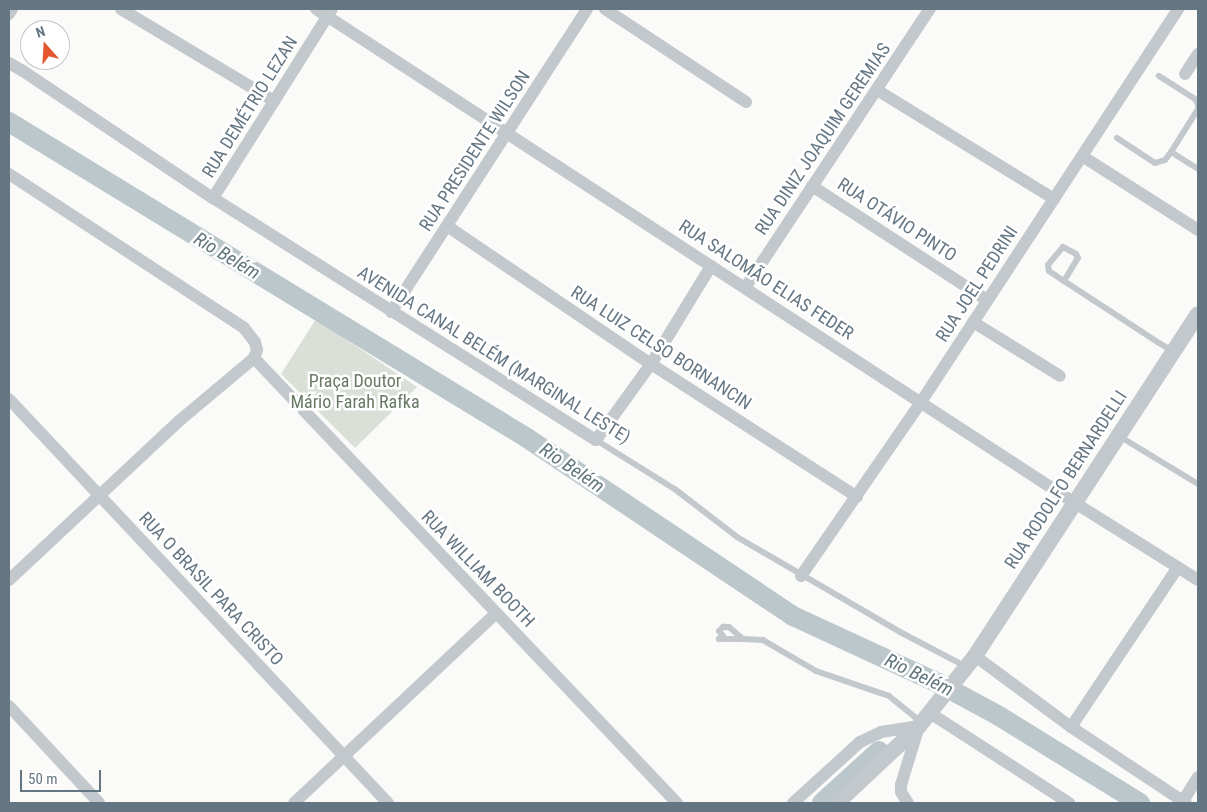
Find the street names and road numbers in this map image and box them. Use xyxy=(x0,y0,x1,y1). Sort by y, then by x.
street label: RUA DEMÉTRIO LEZAN xyxy=(198,32,302,182)
street label: RUA DINIZ JOAQUIM GEREMIAS xyxy=(751,39,895,239)
street label: RUA PRESIDENTE WILSON xyxy=(415,67,535,235)
street label: RUA OTÁVIO PINTO xyxy=(833,173,961,267)
street label: RUA SALOMÃO ELIAS FEDER xyxy=(675,215,857,345)
street label: RUA JOEL PEDRINI xyxy=(931,222,1023,346)
street label: AVENIDA CANAL BELÉM (MARGINAL LESTE) xyxy=(354,262,634,448)
street label: RUA LUIZ CELSO BORNANCIN xyxy=(567,281,755,415)
street label: RUA RODOLFO BERNARDELLI xyxy=(1000,387,1132,573)
street label: RUA WILLIAM BOOTH xyxy=(417,506,539,632)
street label: RUA O BRASIL PARA CRISTO xyxy=(134,508,288,670)

